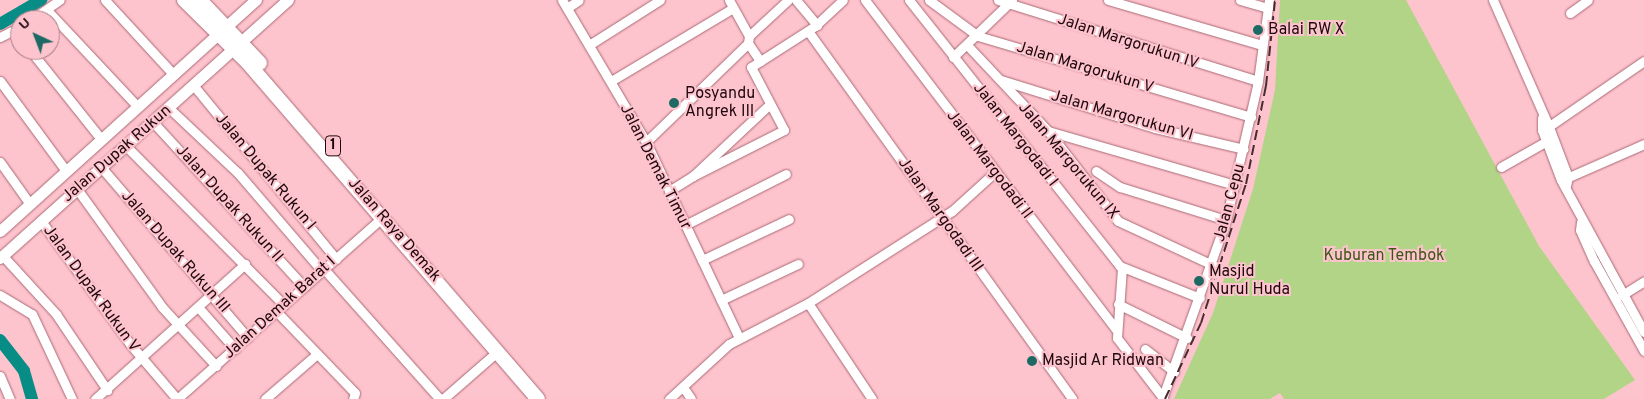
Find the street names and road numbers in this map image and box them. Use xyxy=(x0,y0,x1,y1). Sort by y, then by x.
street label: Jalan Margorukun IV xyxy=(1055,10,1201,74)
street label: Jalan Margorukun V xyxy=(1014,38,1156,98)
street label: Jalan Margodadi I xyxy=(968,79,1062,191)
street label: Jalan Margorukun VI xyxy=(1048,86,1196,146)
street label: Jalan Margorukun IX xyxy=(1013,99,1123,223)
street label: Jalan Dupak Rukun xyxy=(58,101,176,207)
street label: Jalan Demak Timur xyxy=(615,101,695,233)
street label: Jalan Margodadi II xyxy=(942,107,1036,223)
street label: Jalan Dupak Rukun I xyxy=(210,110,320,234)
road number: 1 xyxy=(324,134,342,158)
street label: Jalan Dupak Rukun II xyxy=(171,141,287,267)
street label: Jalan Margodadi III xyxy=(893,154,987,276)
street label: Jalan Cepu xyxy=(1210,162,1250,244)
street label: Jalan Raya Demak xyxy=(343,174,445,286)
street label: Jalan Dupak Rukun III xyxy=(117,187,233,317)
street label: Jalan Dupak Rukun V xyxy=(38,222,144,356)
street label: Jalan Demak Barat I xyxy=(220,253,340,363)

